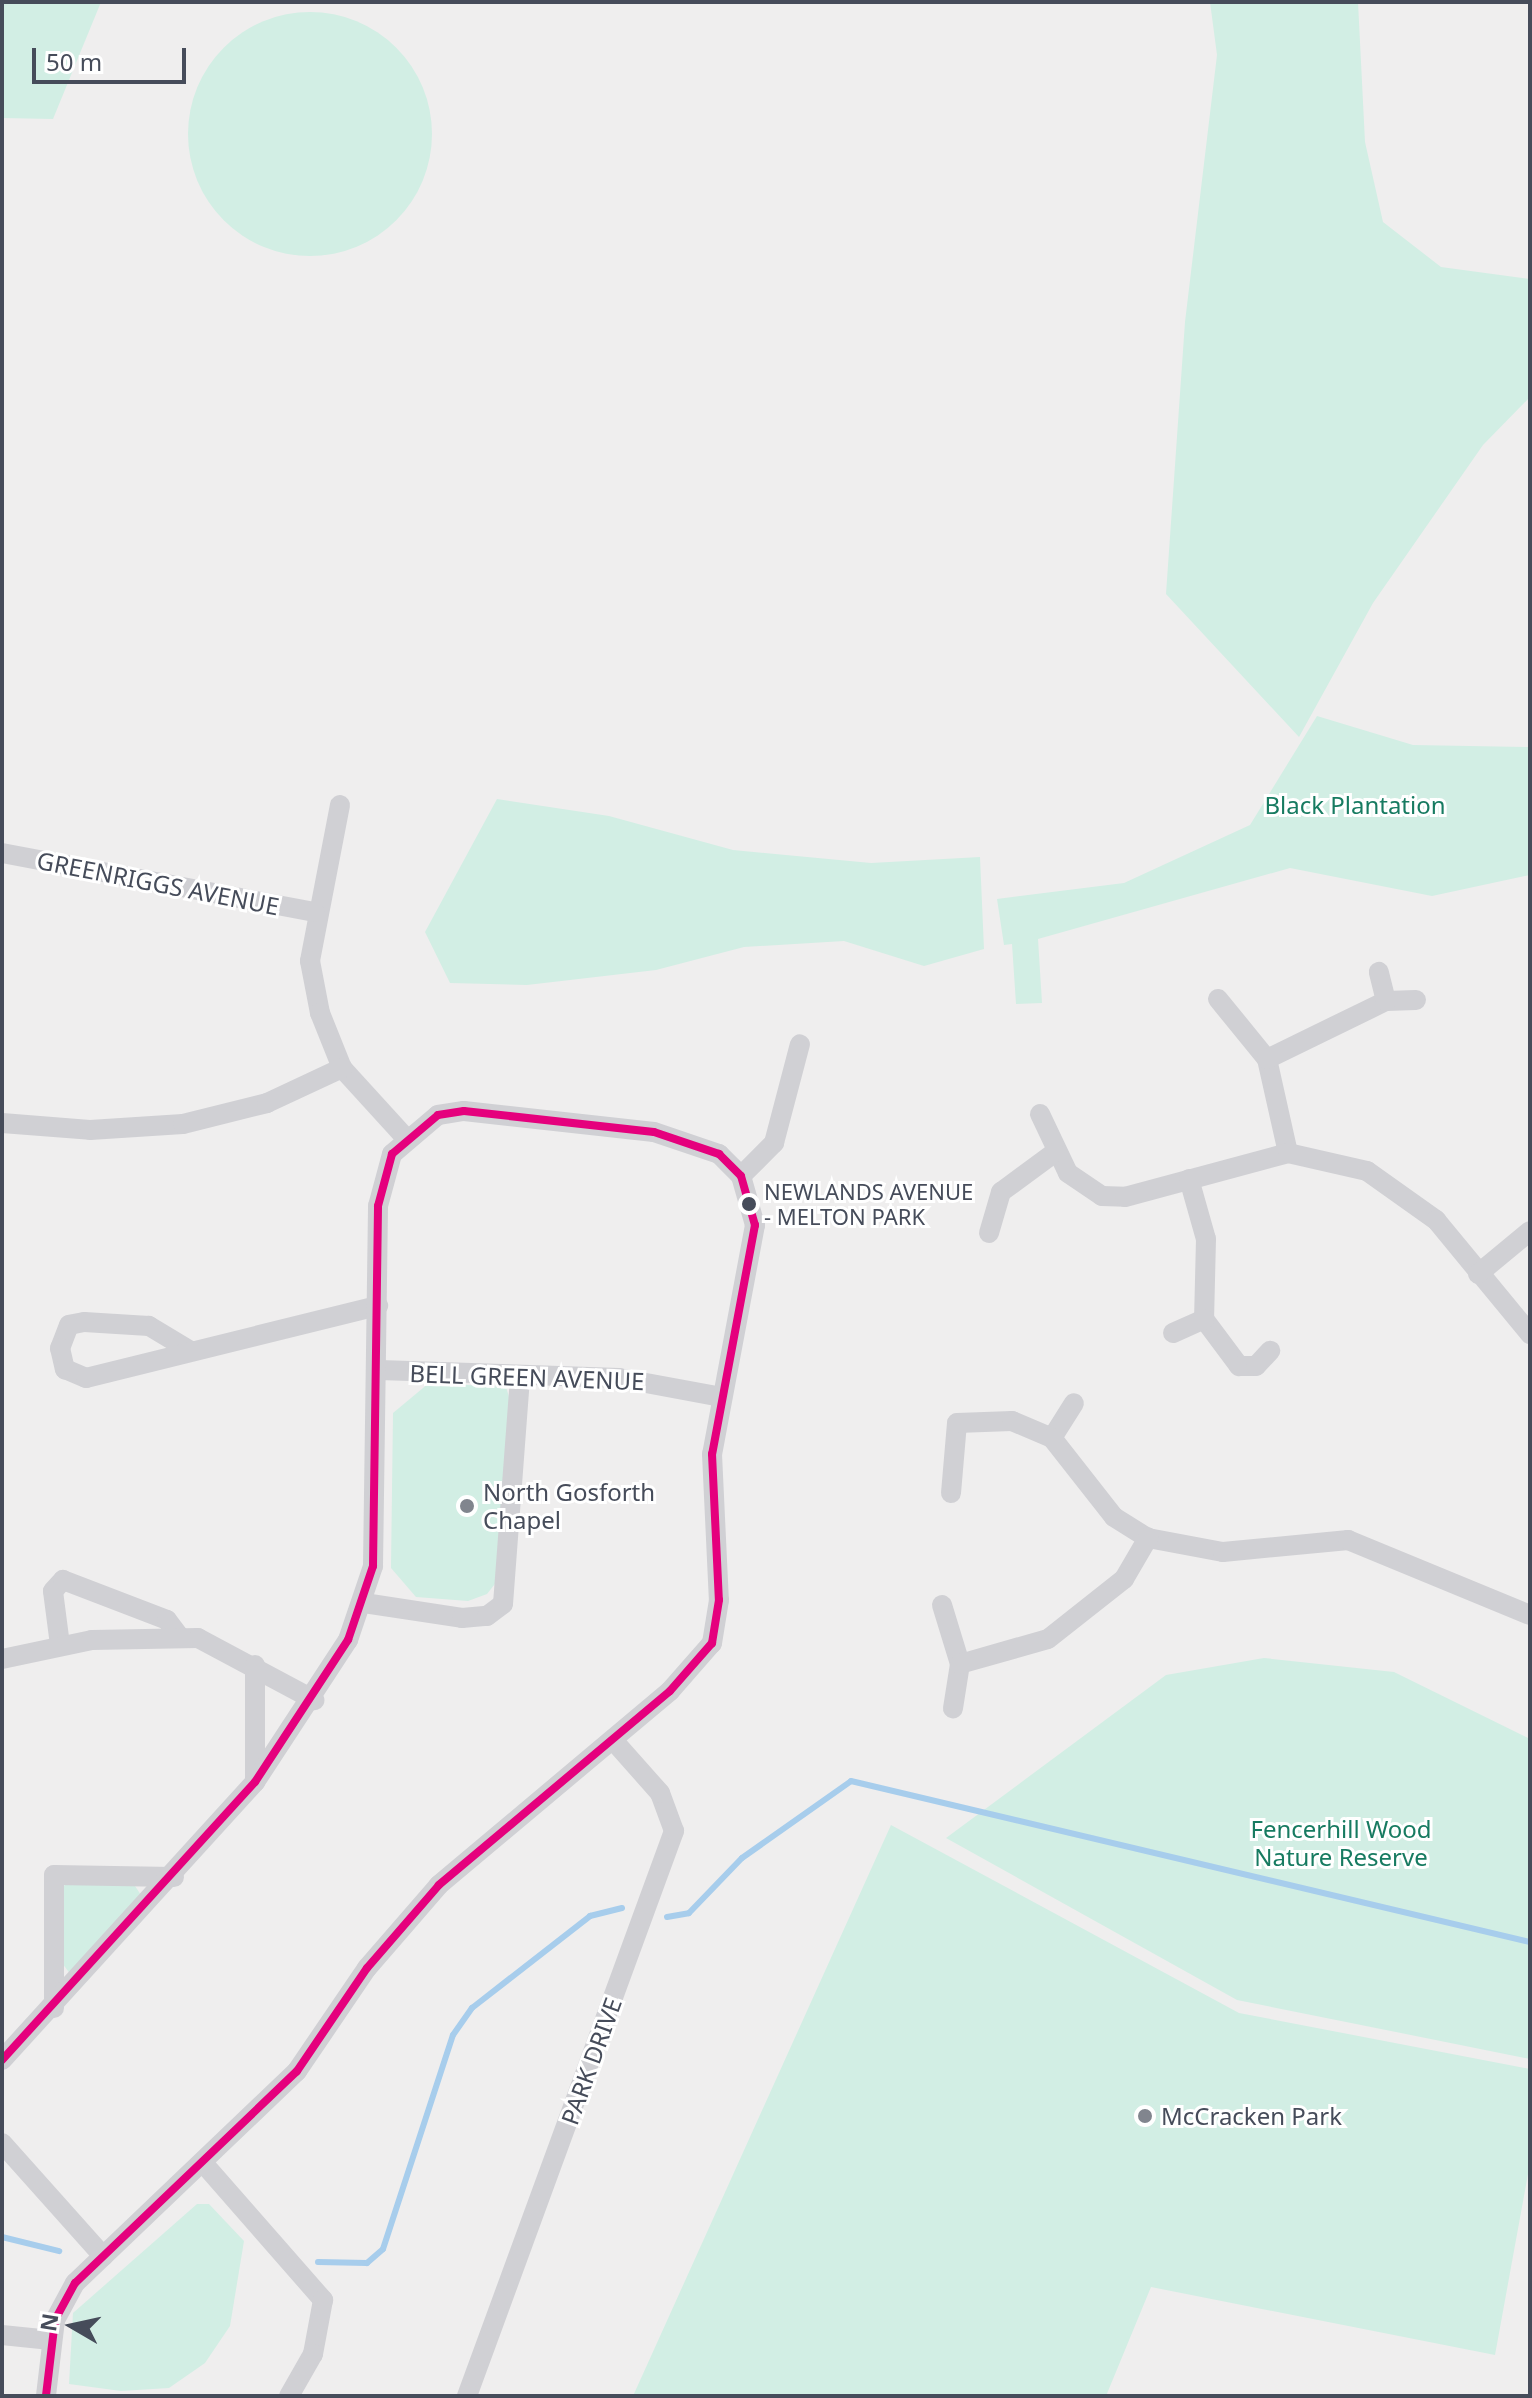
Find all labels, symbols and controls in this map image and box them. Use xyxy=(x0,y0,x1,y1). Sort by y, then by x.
scale bar xyxy=(36,32,190,82)
text: 50 m xyxy=(46,45,102,78)
park label: Black Plantation xyxy=(1264,791,1446,819)
street label: GREENRIGGS AVENUE xyxy=(35,845,281,921)
place label: NEWLANDS AVENUE - MELTON PARK xyxy=(764,1178,973,1230)
marker: NEWLANDS AVENUE - MELTON PARK xyxy=(741,1196,757,1212)
street label: BELL GREEN AVENUE xyxy=(409,1359,645,1395)
place label: North Gosforth Chapel xyxy=(483,1478,655,1534)
marker: North Gosforth Chapel xyxy=(458,1497,476,1515)
park label: Fencerhill Wood Nature Reserve xyxy=(1250,1815,1432,1871)
street label: PARK DRIVE xyxy=(555,1994,627,2128)
place label: McCracken Park xyxy=(1161,2102,1342,2130)
marker: McCracken Park xyxy=(1136,2107,1154,2125)
north arrow xyxy=(32,2286,112,2366)
text: N xyxy=(32,2311,65,2333)

